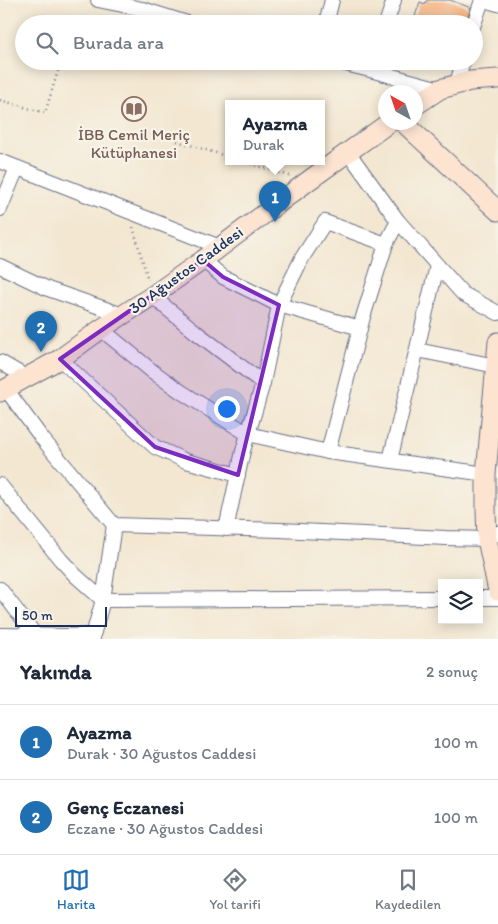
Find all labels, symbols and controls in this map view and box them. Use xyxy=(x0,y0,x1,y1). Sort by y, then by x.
search box xyxy=(15,15,483,70)
icon: search xyxy=(33,29,61,57)
text: Burada ara xyxy=(73,31,164,54)
north arrow xyxy=(378,85,423,130)
library icon: İBB Cemil Meriç Kütüphanesi xyxy=(121,96,147,122)
popup xyxy=(225,100,325,165)
text: Ayazma xyxy=(243,112,307,135)
place label: İBB Cemil Meriç Kütüphanesi xyxy=(78,125,190,162)
text: Durak xyxy=(243,135,285,154)
pin: 1 xyxy=(259,181,291,222)
street label: 30 Ağustos Caddesi xyxy=(125,222,247,318)
pin: 2 xyxy=(25,311,57,352)
your location xyxy=(214,396,240,422)
map controls xyxy=(438,579,483,624)
button: layers xyxy=(438,579,483,624)
scale bar xyxy=(15,604,108,627)
text: 50 m xyxy=(22,607,53,624)
text: Yakında xyxy=(20,659,92,684)
text: 2 sonuç xyxy=(426,662,478,681)
text: Ayazma xyxy=(67,721,132,744)
text: 1 xyxy=(32,733,40,752)
text: 100 m xyxy=(434,733,478,752)
text: Durak · 30 Ağustos Caddesi xyxy=(67,744,256,763)
text: Genç Eczanesi xyxy=(67,796,184,819)
text: 2 xyxy=(32,808,40,827)
text: 100 m xyxy=(434,808,478,827)
text: Eczane · 30 Ağustos Caddesi xyxy=(67,819,263,838)
tab: Harita xyxy=(57,866,96,913)
tab: Yol tarifi xyxy=(210,866,261,913)
tab: Kaydedilen xyxy=(375,866,441,913)

